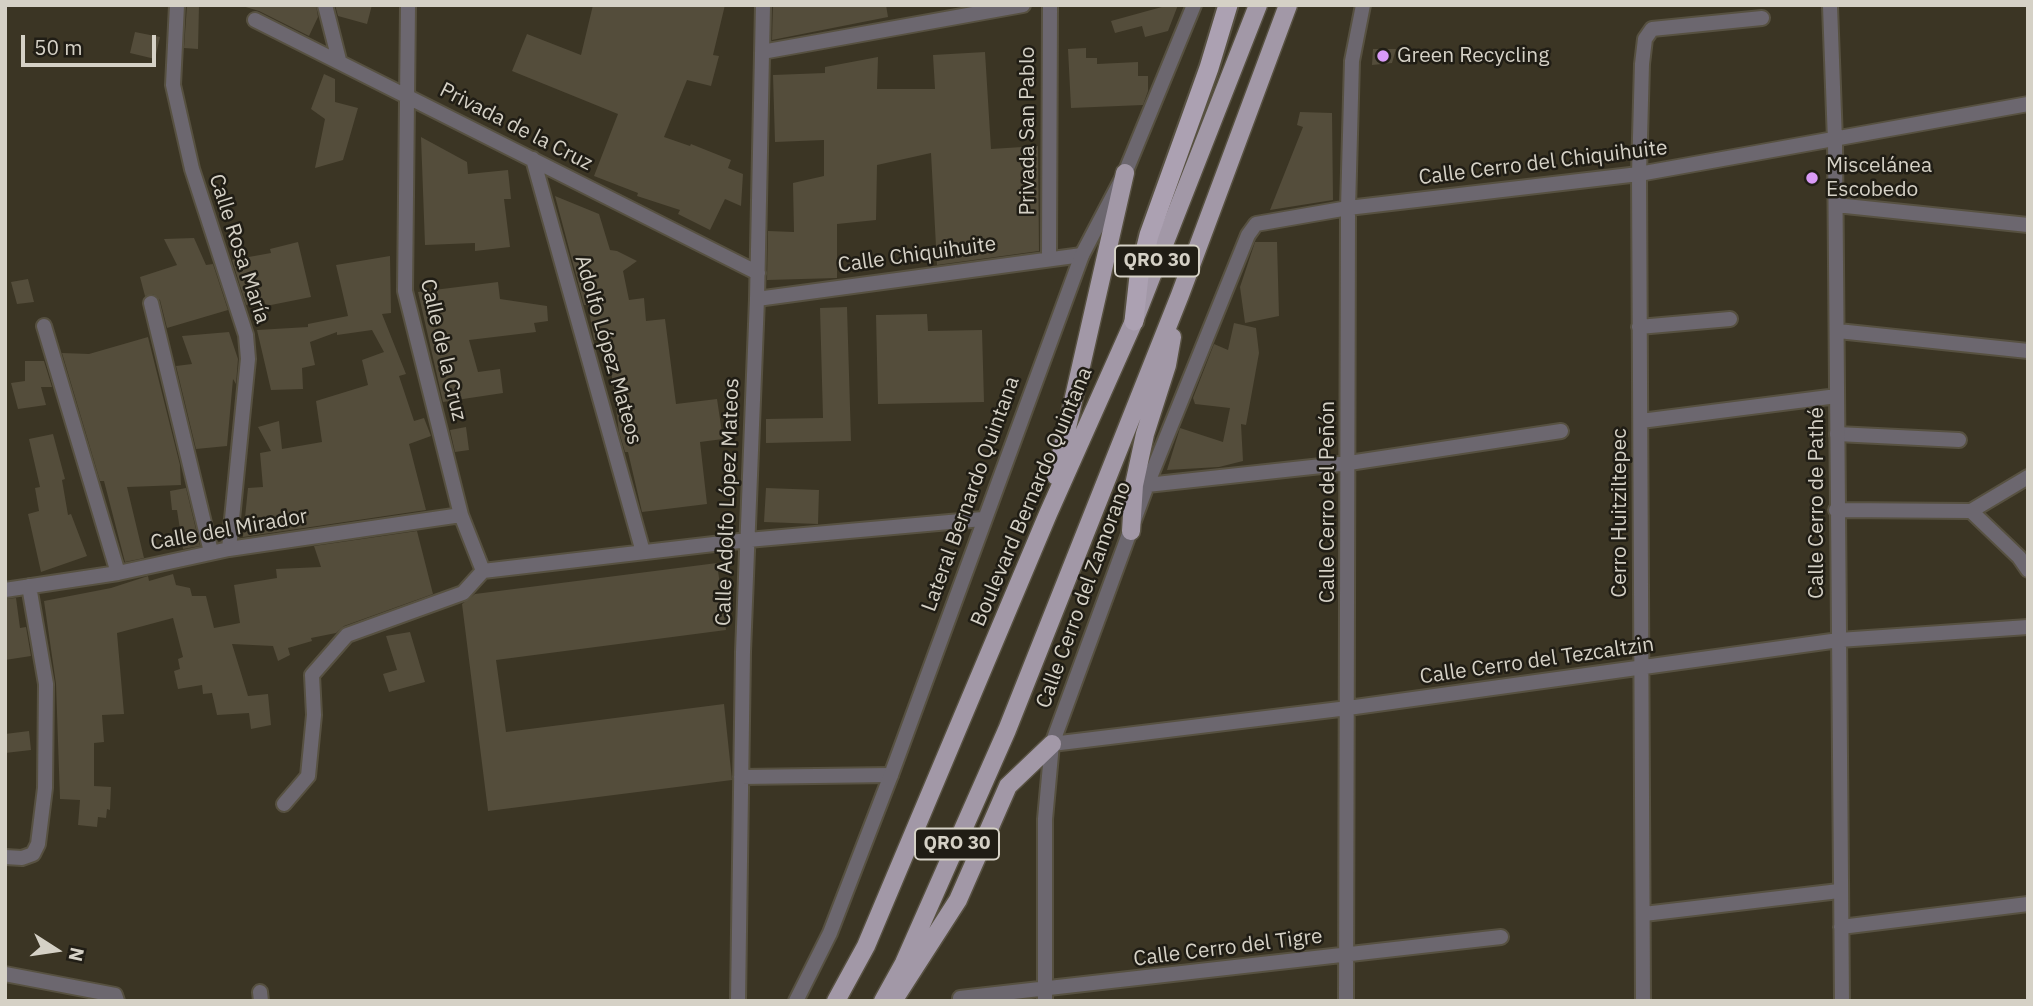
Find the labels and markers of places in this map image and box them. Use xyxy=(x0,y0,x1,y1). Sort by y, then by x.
place label: Green Recycling xyxy=(1397,43,1549,69)
marker: Green Recycling xyxy=(1375,48,1391,64)
place label: Miscelánea Escobedo xyxy=(1826,153,1932,203)
marker: Miscelánea Escobedo xyxy=(1804,170,1820,186)

